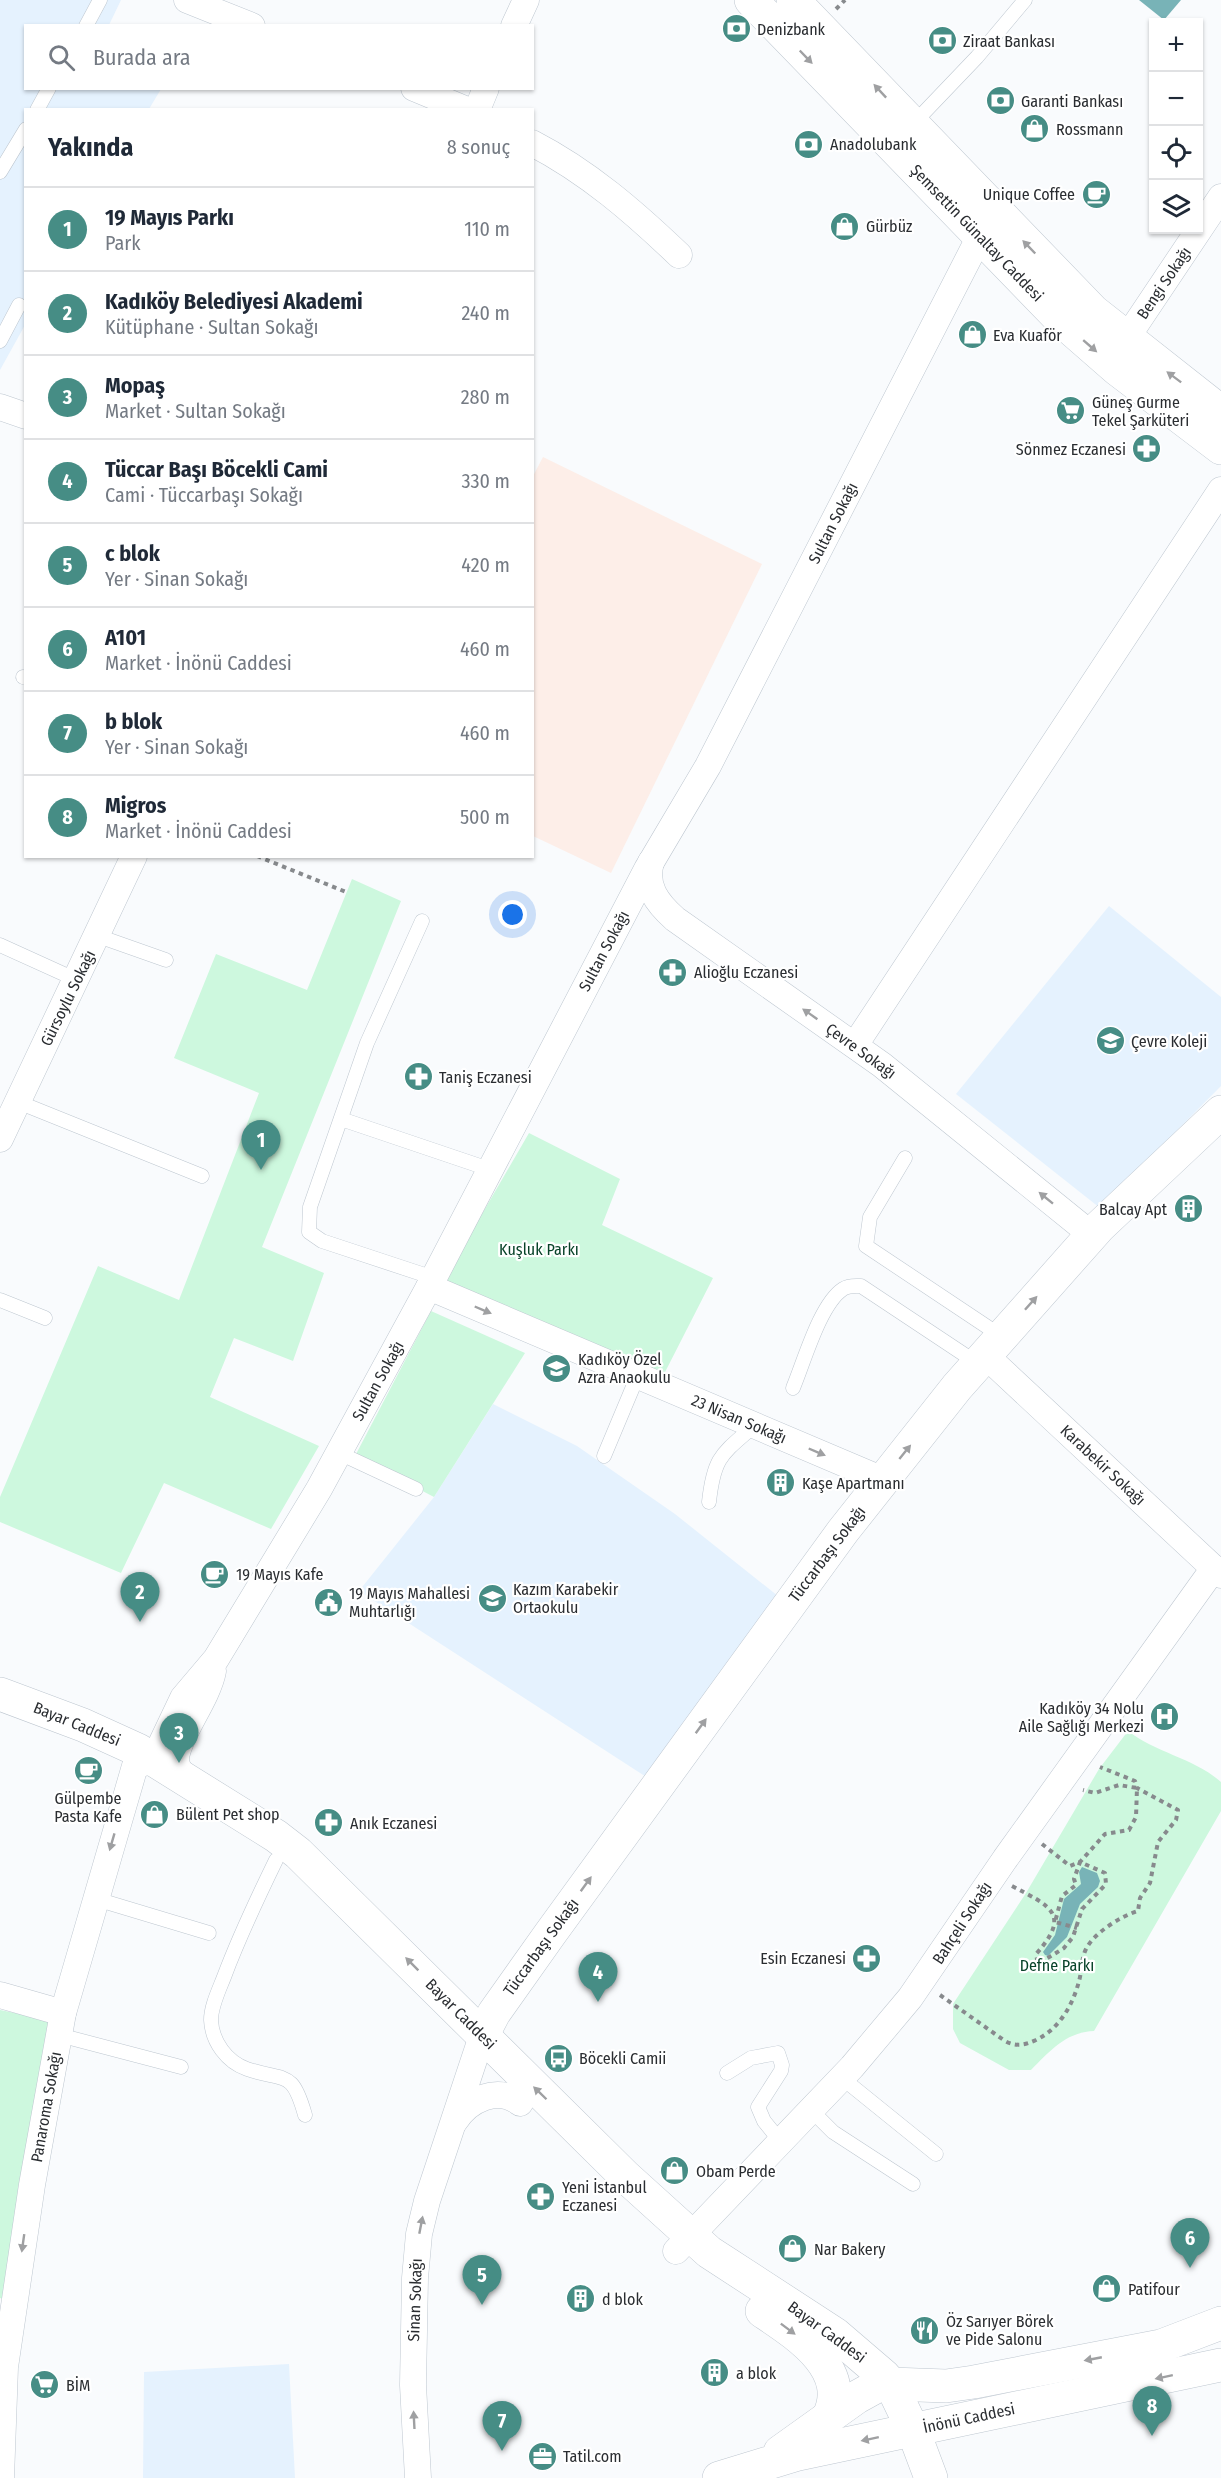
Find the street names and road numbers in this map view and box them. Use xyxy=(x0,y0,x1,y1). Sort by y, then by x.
street label: Şemsettin Günaltay Caddesi xyxy=(907,161,1047,305)
street label: Bengi Sokağı xyxy=(1133,243,1195,323)
street label: Sultan Sokağı xyxy=(804,479,862,567)
street label: Sultan Sokağı xyxy=(575,907,633,995)
street label: Gürsoylu Sokağı xyxy=(37,947,99,1049)
street label: Çevre Sokağı xyxy=(822,1019,900,1084)
street label: Sultan Sokağı xyxy=(348,1338,408,1424)
street label: 23 Nisan Sokağı xyxy=(689,1390,789,1448)
street label: Karabekir Sokağı xyxy=(1057,1421,1149,1509)
street label: Tüccarbaşı Sokağı xyxy=(785,1502,869,1606)
street label: Bayar Caddesi xyxy=(31,1698,123,1750)
street label: Bahçeli Sokağı xyxy=(928,1878,996,1968)
street label: Tüccarbaşı Sokağı xyxy=(499,1895,583,1999)
street label: Bayar Caddesi xyxy=(422,1975,500,2053)
street label: Panaroma Sokağı xyxy=(27,2050,65,2164)
street label: Sinan Sokağı xyxy=(404,2258,426,2342)
street label: Bayar Caddesi xyxy=(784,2297,870,2367)
street label: İnönü Caddesi xyxy=(921,2399,1017,2437)

